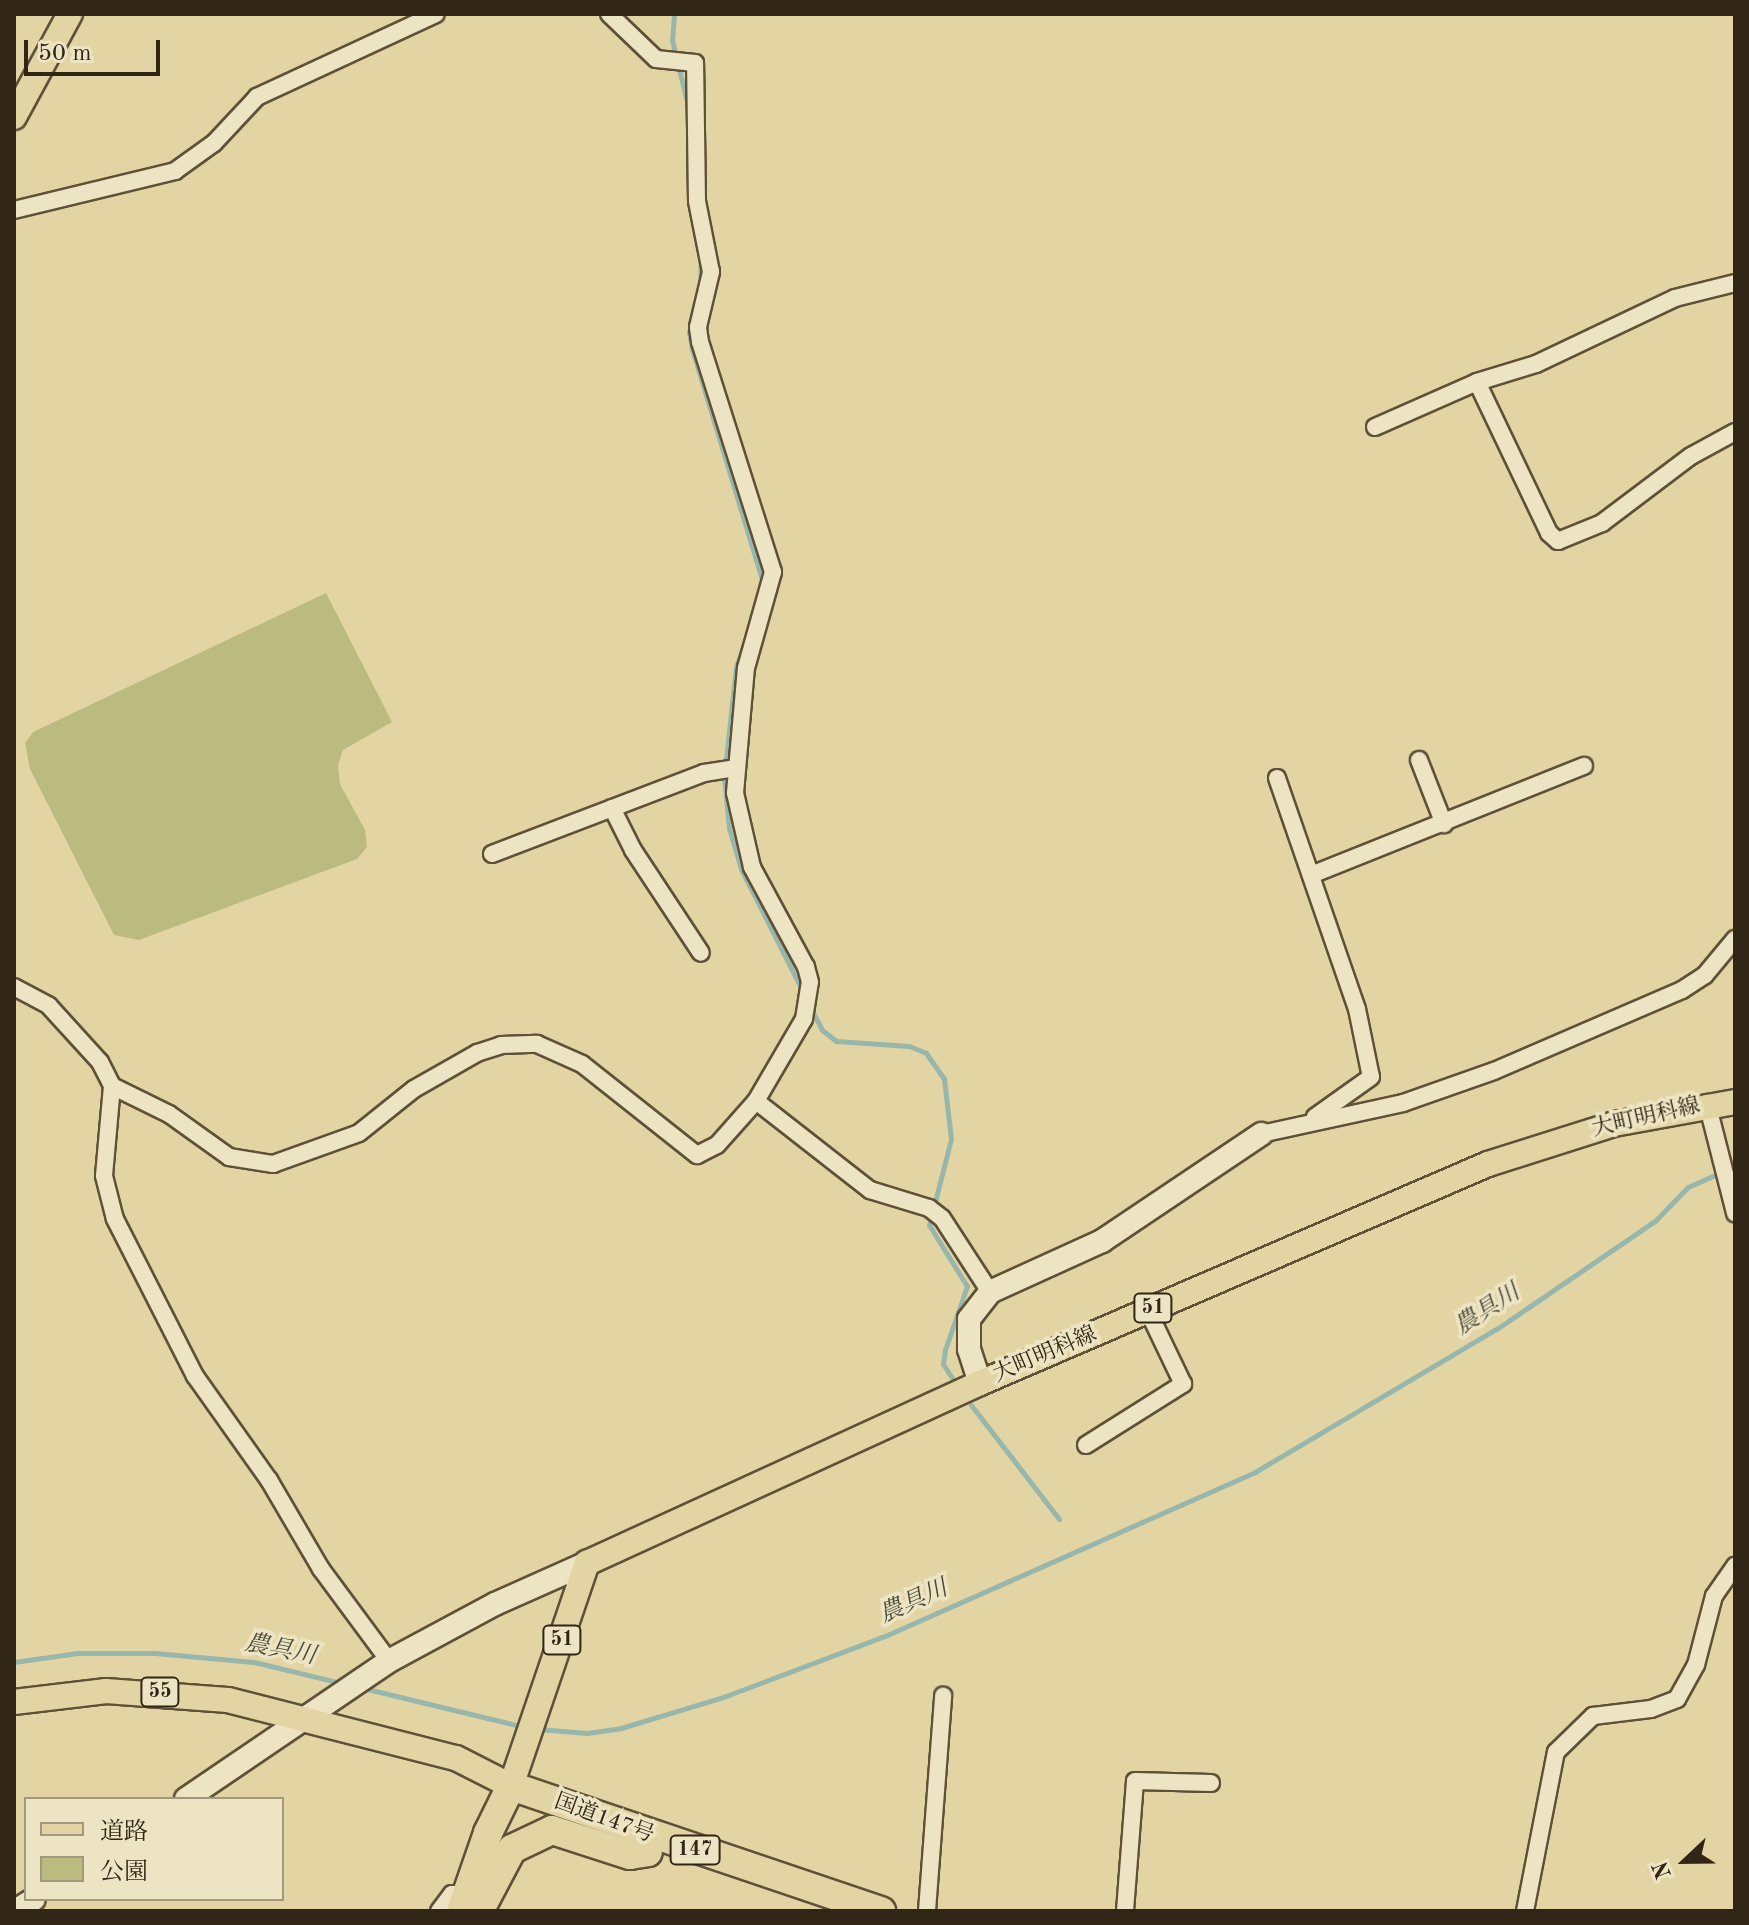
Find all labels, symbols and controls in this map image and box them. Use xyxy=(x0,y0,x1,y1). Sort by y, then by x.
scale bar xyxy=(28,24,164,74)
text: 50 m xyxy=(38,42,92,66)
street label: 大町明科線 xyxy=(1589,1093,1703,1143)
water label: 農具川 xyxy=(1450,1279,1526,1343)
road number: 51 xyxy=(1133,1292,1173,1324)
street label: 大町明科線 xyxy=(989,1321,1101,1389)
water label: 農具川 xyxy=(875,1575,953,1631)
road number: 51 xyxy=(542,1624,582,1656)
water label: 農具川 xyxy=(242,1630,318,1672)
road number: 55 xyxy=(140,1676,180,1708)
street label: 国道147号 xyxy=(550,1789,658,1849)
legend xyxy=(24,1797,284,1901)
text: 道路 xyxy=(100,1821,148,1845)
north arrow xyxy=(1645,1821,1725,1901)
road number: 147 xyxy=(669,1834,721,1866)
text: N xyxy=(1649,1858,1676,1882)
text: 公園 xyxy=(100,1861,148,1885)

